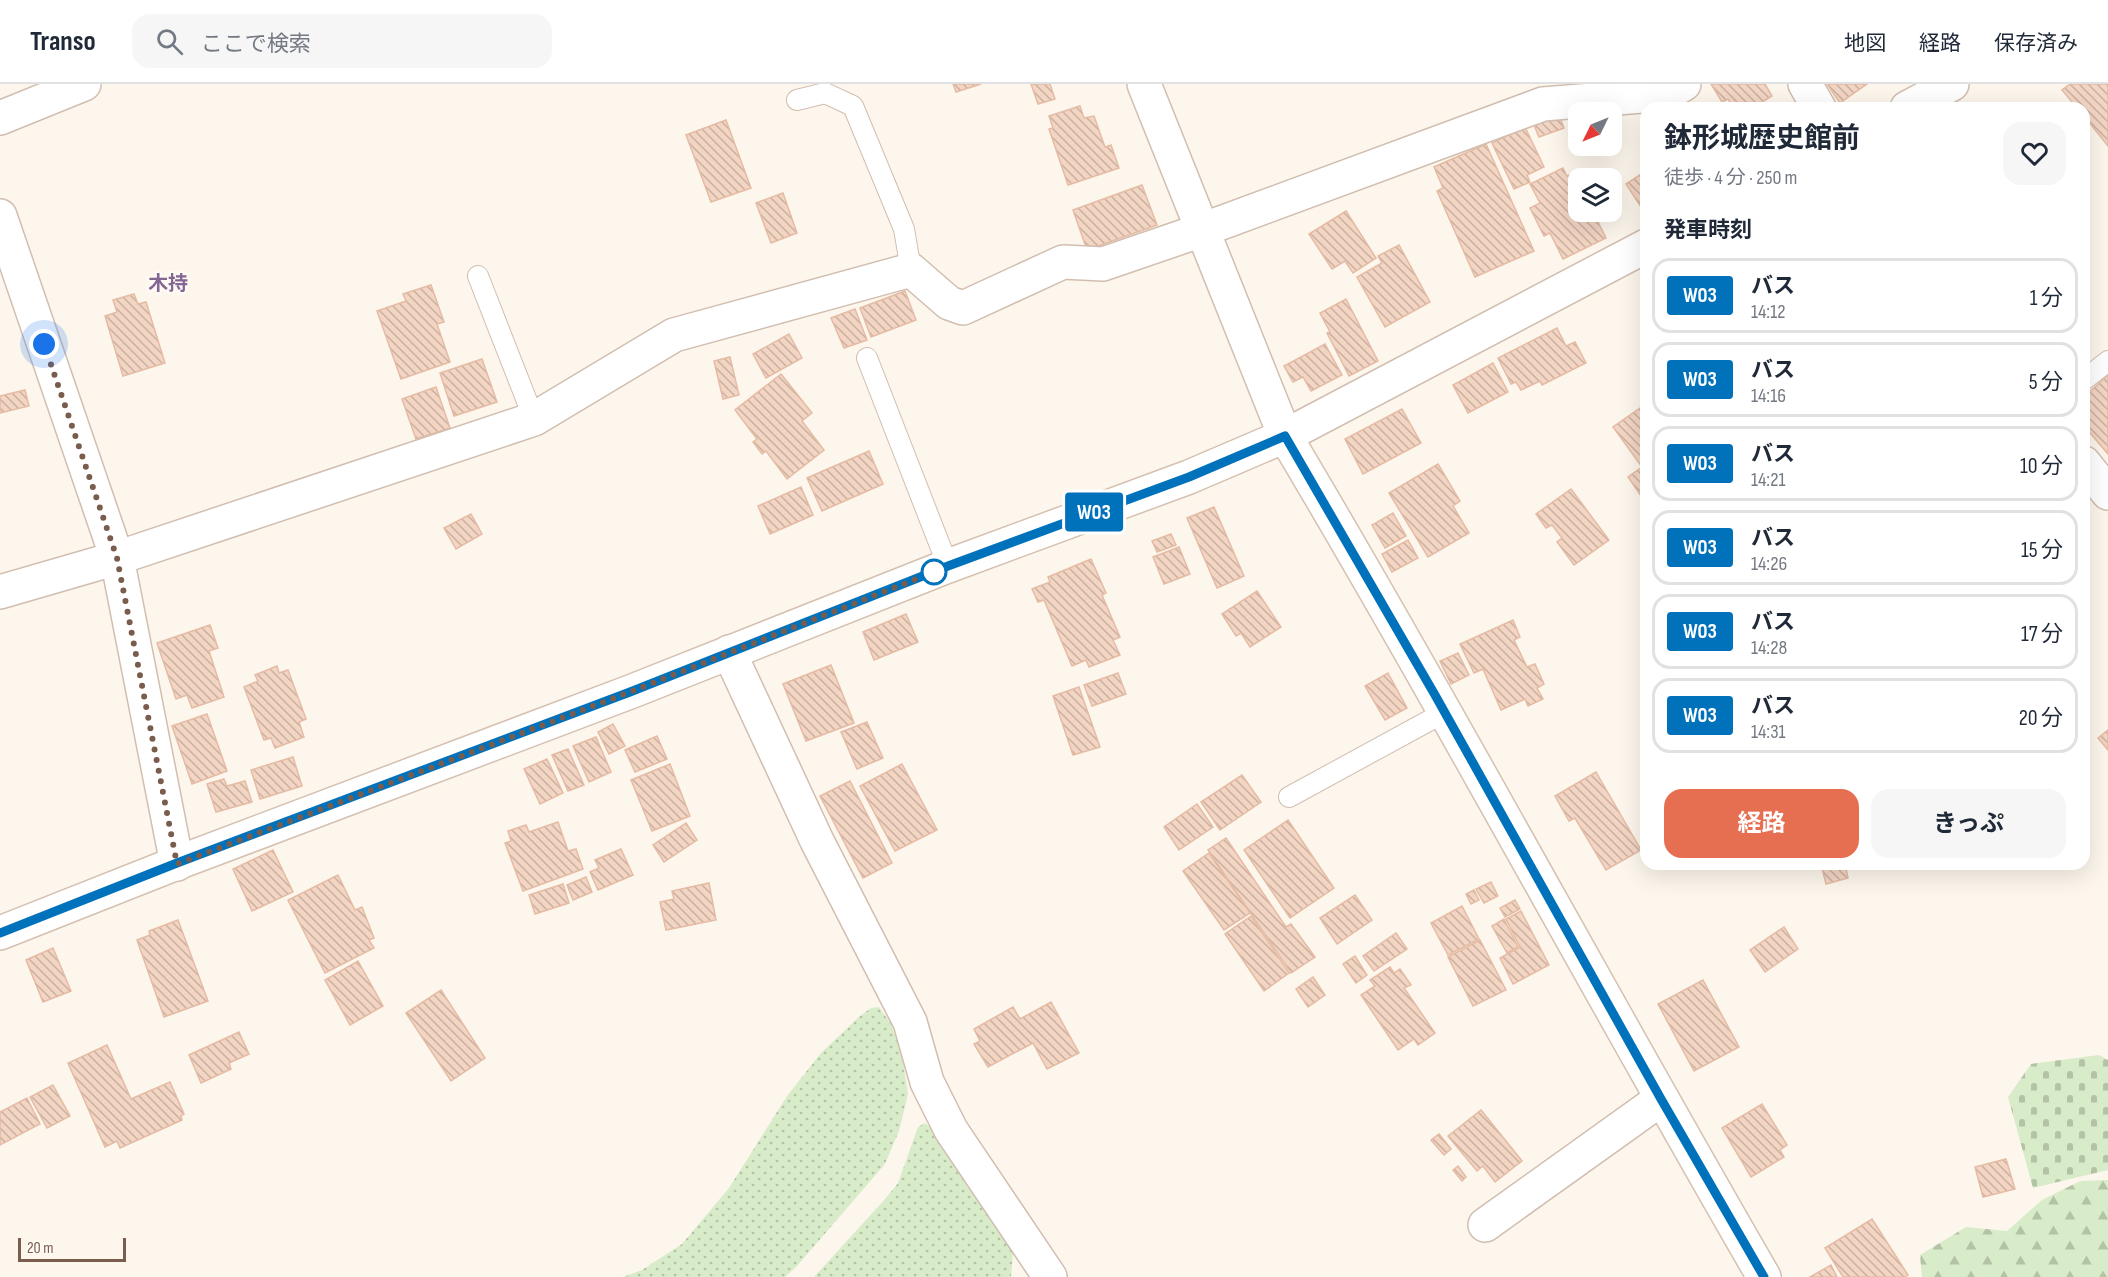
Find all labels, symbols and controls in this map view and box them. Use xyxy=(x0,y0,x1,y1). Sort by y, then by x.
search box xyxy=(132,14,552,68)
text: Transo xyxy=(30,25,96,58)
icon: search xyxy=(153,25,186,58)
text: ここで検索 xyxy=(201,31,311,58)
text: 地図 xyxy=(1844,31,1886,56)
text: 経路 xyxy=(1919,31,1961,56)
text: 保存済み xyxy=(1994,31,2078,56)
north arrow xyxy=(1568,102,1622,156)
map controls xyxy=(1568,102,1622,222)
text: 鉢形城歴史館前 xyxy=(1664,122,1860,155)
button: heart xyxy=(2003,122,2066,185)
text: 徒歩 · 4 分 · 250 m xyxy=(1664,166,1797,190)
button: layers xyxy=(1568,168,1622,222)
text: 発車時刻 xyxy=(1664,217,1752,244)
district label: 木持 xyxy=(148,272,188,296)
text: バス xyxy=(1751,273,1795,300)
text: W03 xyxy=(1683,283,1717,308)
text: 1 分 xyxy=(2030,285,2063,312)
text: 14:12 xyxy=(1751,300,1786,324)
your location xyxy=(29,329,59,359)
text: バス xyxy=(1751,357,1795,384)
text: W03 xyxy=(1683,367,1717,392)
text: 5 分 xyxy=(2029,369,2063,396)
text: 14:16 xyxy=(1751,384,1786,408)
text: バス xyxy=(1751,441,1795,468)
text: W03 xyxy=(1683,451,1717,476)
text: 10 分 xyxy=(2020,453,2063,480)
text: 14:21 xyxy=(1751,468,1785,492)
line badge: W03 xyxy=(1060,492,1128,532)
text: W03 xyxy=(1077,500,1111,525)
text: バス xyxy=(1751,525,1795,552)
text: W03 xyxy=(1683,535,1717,560)
text: 15 分 xyxy=(2021,537,2063,564)
text: 14:26 xyxy=(1751,552,1787,576)
unlabelled marker xyxy=(921,559,947,585)
text: バス xyxy=(1751,609,1795,636)
text: W03 xyxy=(1683,619,1717,644)
text: 17 分 xyxy=(2021,621,2063,648)
text: 14:28 xyxy=(1751,636,1787,660)
text: バス xyxy=(1751,693,1795,720)
text: W03 xyxy=(1683,703,1717,728)
text: 20 分 xyxy=(2019,705,2063,732)
text: 14:31 xyxy=(1751,720,1786,744)
button: 経路 xyxy=(1664,789,1859,858)
button: きっぷ xyxy=(1871,789,2066,858)
scale bar xyxy=(18,1235,126,1262)
text: 20 m xyxy=(27,1239,54,1258)

